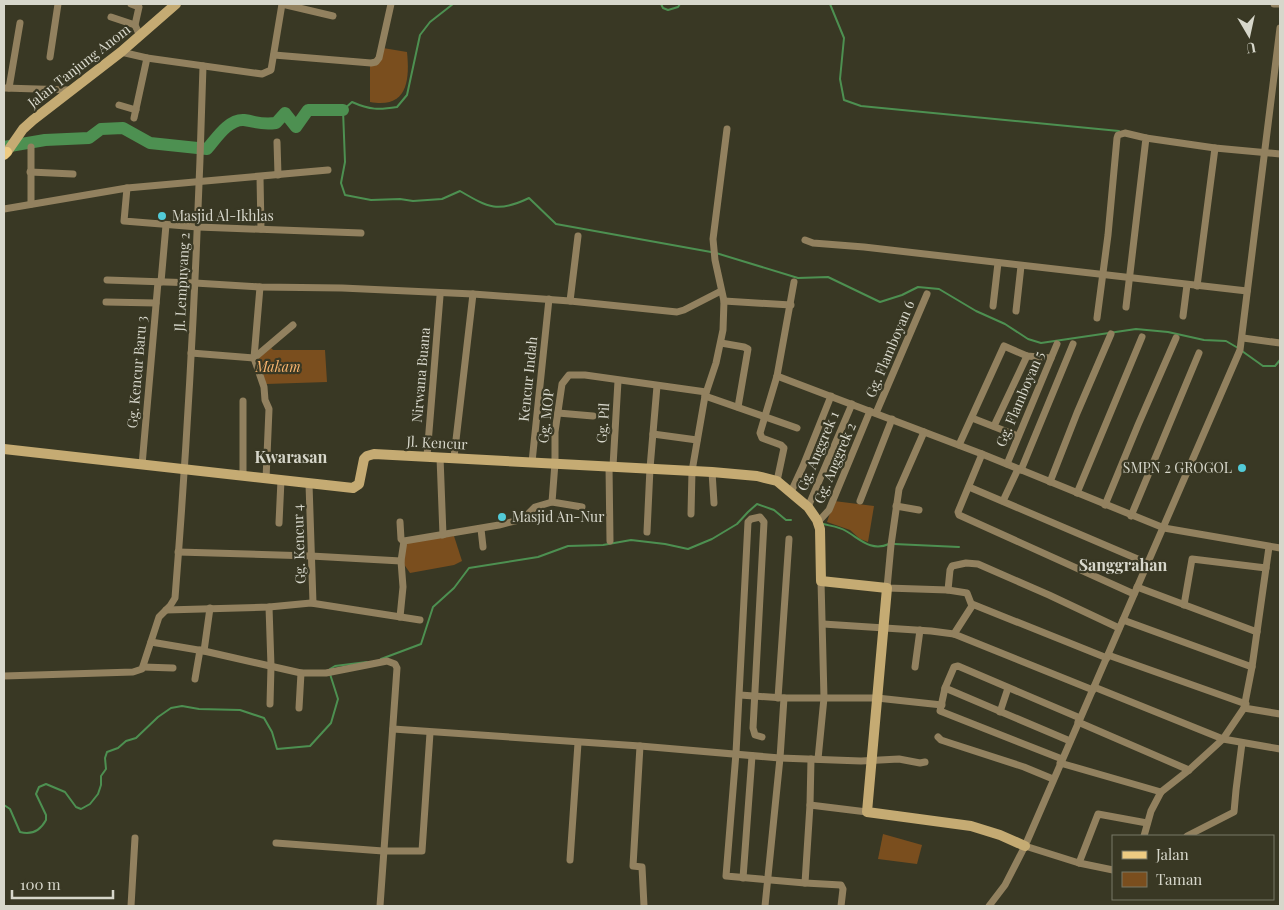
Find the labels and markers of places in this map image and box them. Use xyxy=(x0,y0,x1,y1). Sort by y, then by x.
place label: Masjid Al-Ikhlas xyxy=(172,206,274,225)
marker: Masjid Al-Ikhlas xyxy=(156,210,168,222)
place label: SMPN 2 GROGOL xyxy=(1123,458,1232,477)
marker: SMPN 2 GROGOL xyxy=(1236,462,1248,474)
place label: Masjid An-Nur xyxy=(512,507,605,526)
marker: Masjid An-Nur xyxy=(496,511,508,523)

